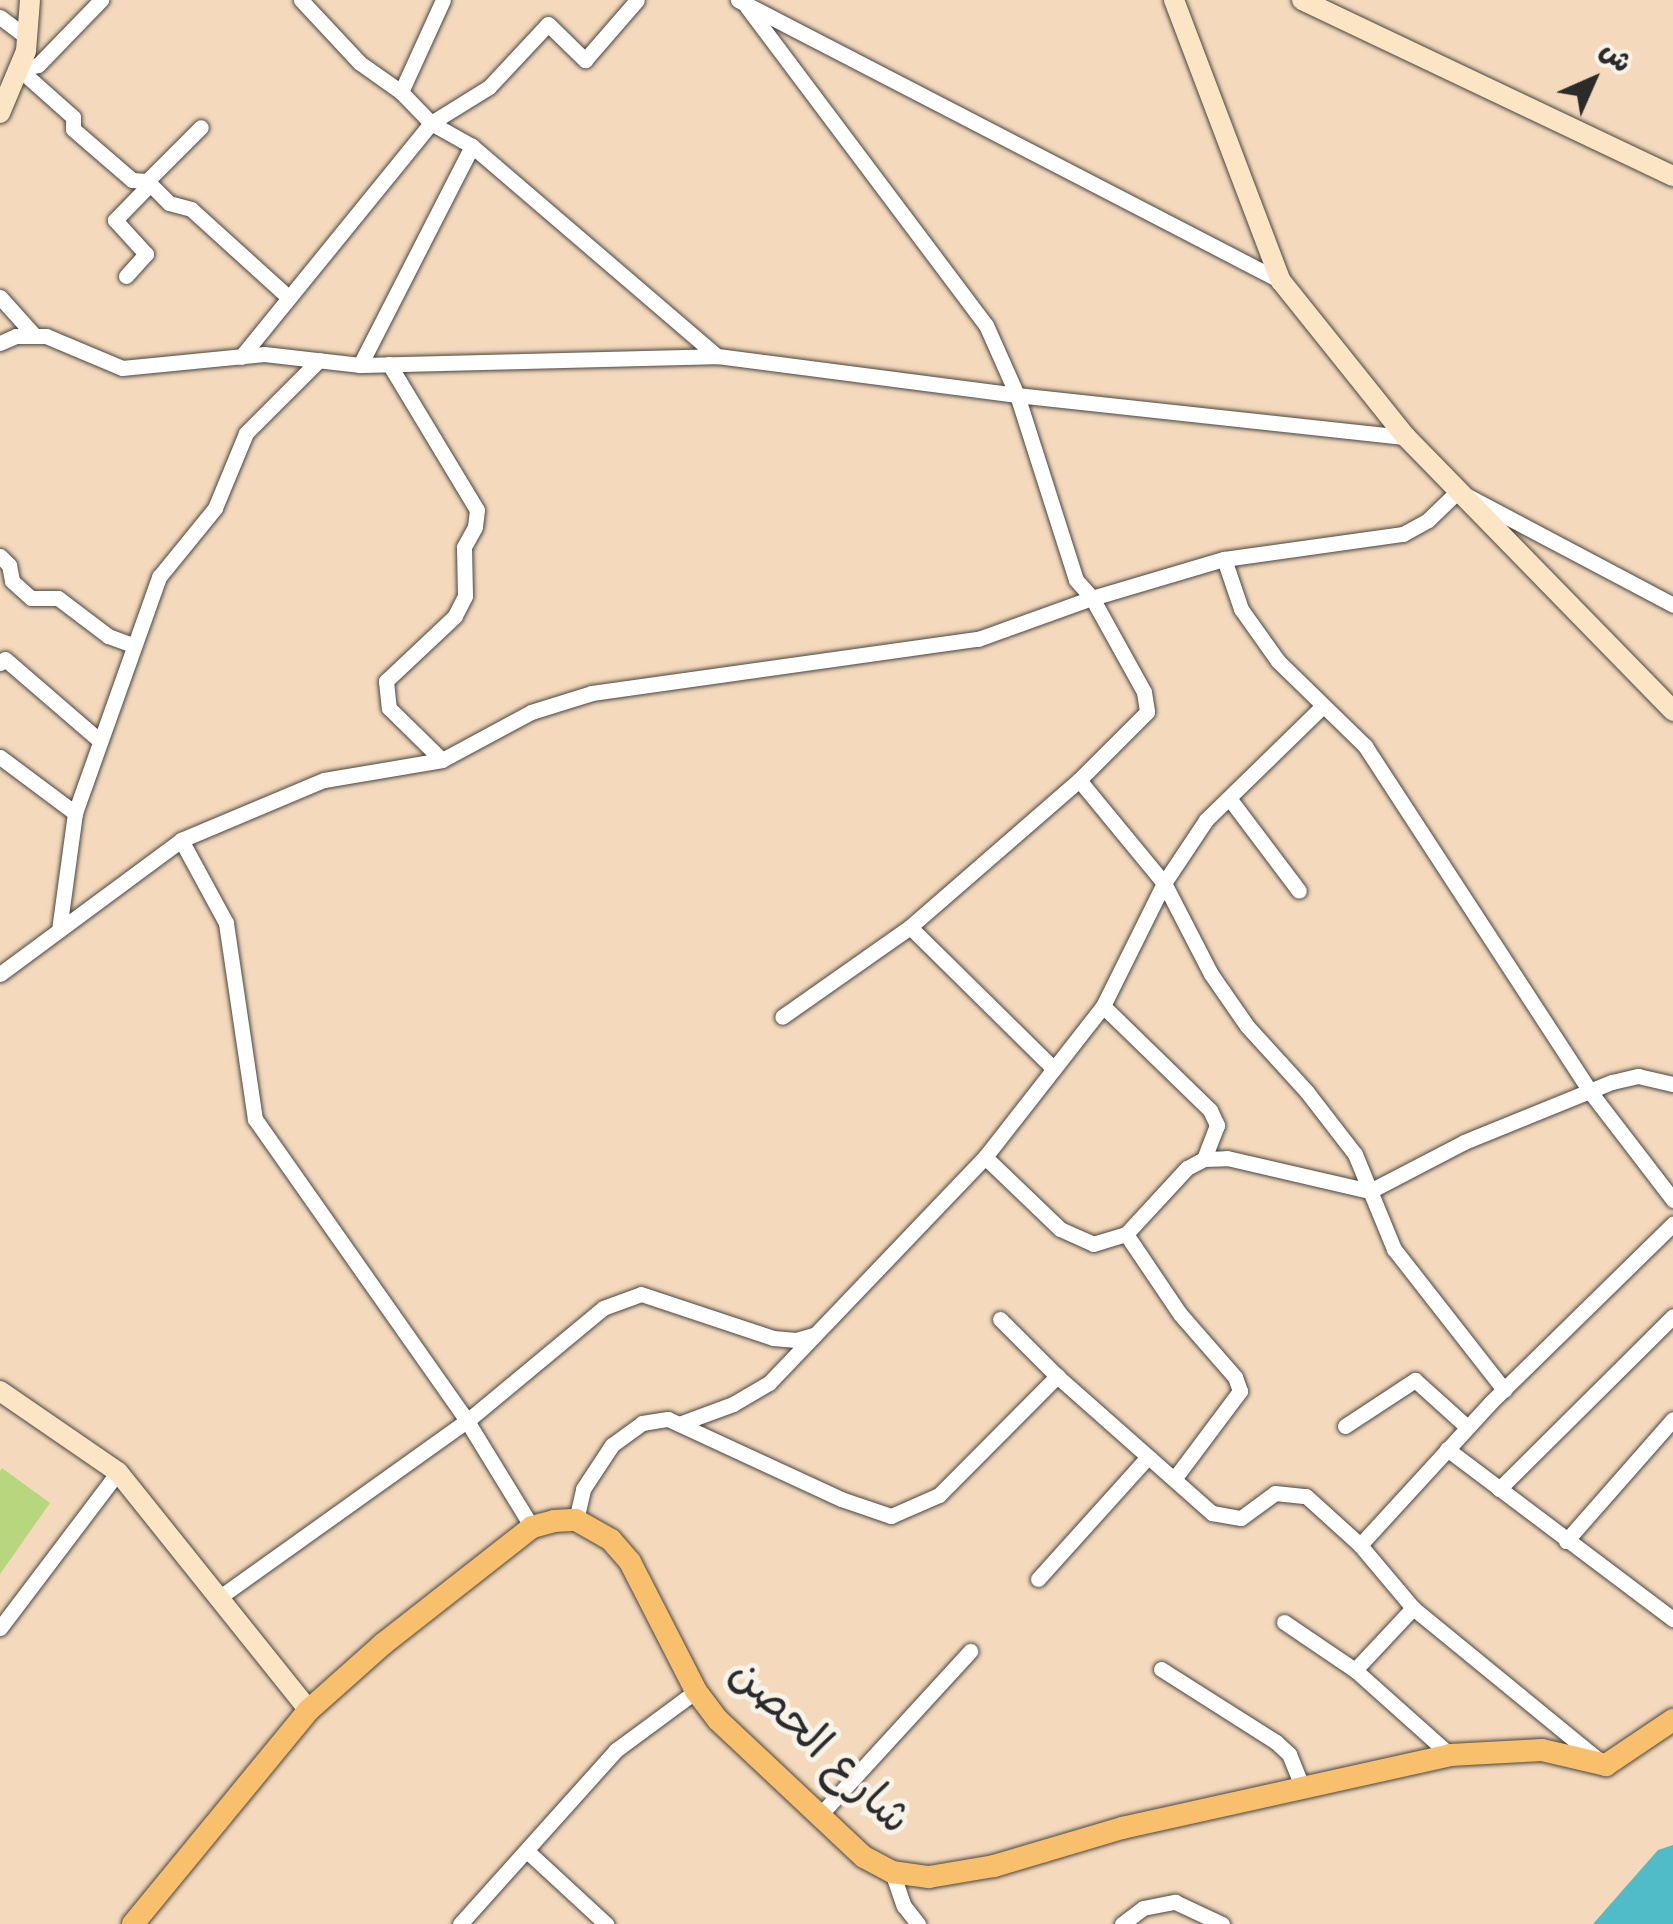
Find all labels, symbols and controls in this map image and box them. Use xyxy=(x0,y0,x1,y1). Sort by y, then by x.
north arrow xyxy=(1543,30,1643,130)
text: ش xyxy=(1589,33,1640,84)
street label: شارع الحصن xyxy=(716,1648,920,1848)

